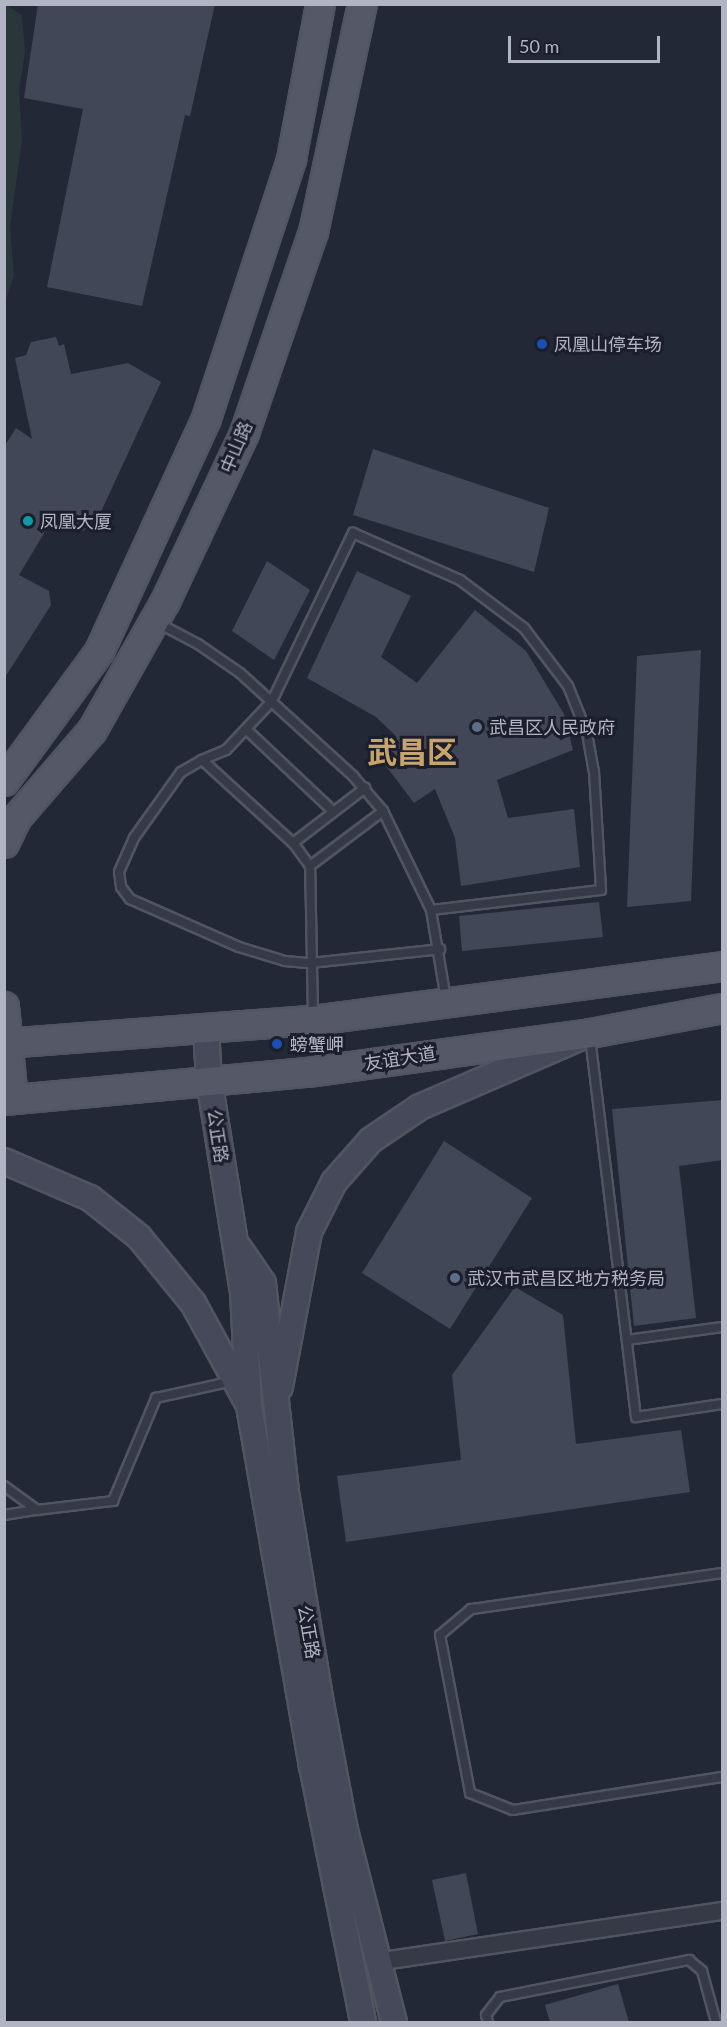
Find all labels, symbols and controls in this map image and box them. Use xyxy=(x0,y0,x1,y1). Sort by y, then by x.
scale bar xyxy=(511,24,662,62)
text: 50 m xyxy=(519,35,559,57)
place label: 凤凰山停车场 xyxy=(554,333,662,355)
marker: 凤凰山停车场 xyxy=(535,337,549,351)
street label: 中山路 xyxy=(216,418,256,476)
place label: 凤凰大厦 xyxy=(40,510,112,532)
marker: 凤凰大厦 xyxy=(21,514,35,528)
place label: 武昌区人民政府 xyxy=(489,716,615,738)
marker: 武昌区人民政府 xyxy=(470,720,484,734)
district label: 武昌区 xyxy=(367,733,457,769)
place label: 螃蟹岬 xyxy=(290,1033,344,1055)
marker: 螃蟹岬 xyxy=(268,1035,286,1053)
street label: 友谊大道 xyxy=(363,1042,437,1074)
street label: 公正路 xyxy=(203,1108,233,1164)
place label: 武汉市武昌区地方税务局 xyxy=(467,1267,665,1289)
marker: 武汉市武昌区地方税务局 xyxy=(448,1271,462,1285)
street label: 公正路 xyxy=(294,1604,324,1660)

